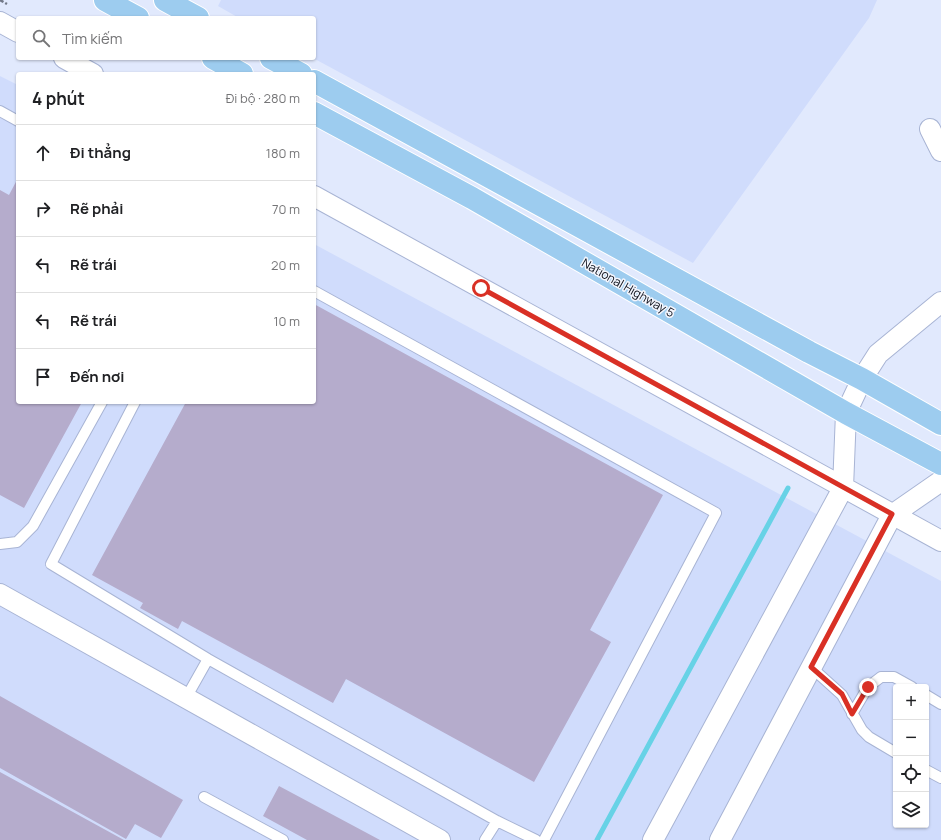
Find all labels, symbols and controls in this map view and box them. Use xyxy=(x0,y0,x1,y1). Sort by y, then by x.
search box xyxy=(16,16,316,60)
icon: search xyxy=(30,27,52,49)
text: Tìm kiếm xyxy=(62,28,122,49)
text: 4 phút xyxy=(32,87,85,110)
text: Đi bộ · 280 m xyxy=(226,89,300,107)
icon: ahead xyxy=(32,142,54,164)
text: Đi thẳng xyxy=(70,142,131,163)
text: 180 m xyxy=(266,144,300,162)
icon: right xyxy=(32,198,54,220)
text: Rẽ phải xyxy=(70,198,123,219)
text: 70 m xyxy=(272,200,300,218)
icon: left xyxy=(32,254,54,276)
text: Rẽ trái xyxy=(70,254,117,275)
street label: National Highway 5 xyxy=(579,254,678,321)
text: 20 m xyxy=(271,256,300,274)
route start xyxy=(472,279,490,297)
icon: left xyxy=(32,310,54,332)
text: Rẽ trái xyxy=(70,310,117,331)
text: 10 m xyxy=(273,312,300,330)
icon: arrive xyxy=(32,366,54,388)
text: Đến nơi xyxy=(70,366,124,387)
route end xyxy=(859,678,877,696)
map controls xyxy=(893,684,929,828)
button: + xyxy=(893,684,929,720)
button: − xyxy=(893,720,929,756)
button: locate xyxy=(893,756,929,792)
button: layers xyxy=(893,792,929,828)

